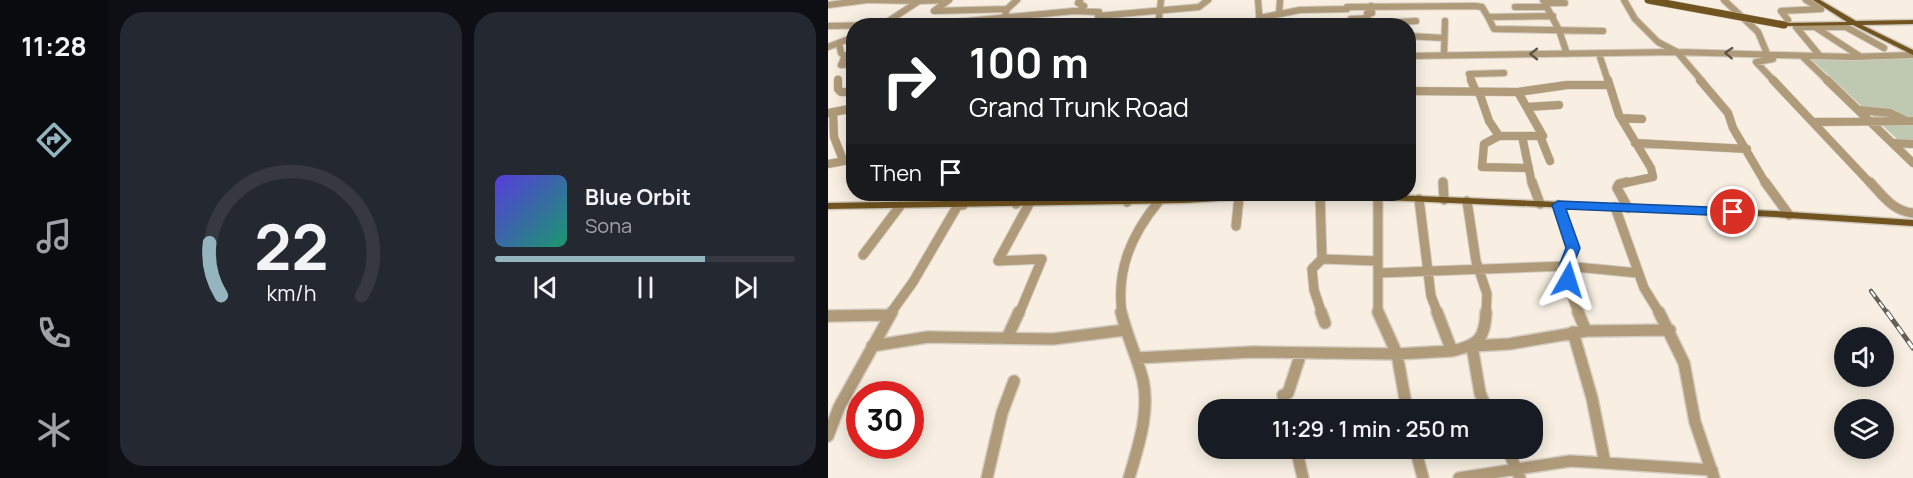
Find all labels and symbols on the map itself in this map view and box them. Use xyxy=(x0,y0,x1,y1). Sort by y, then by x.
one-way arrow xyxy=(1724,47,1733,60)
one-way arrow xyxy=(1529,48,1538,60)
pin xyxy=(1707,186,1758,237)
position arrow xyxy=(1536,248,1600,312)
speed limit sign: 30 xyxy=(846,381,924,459)

